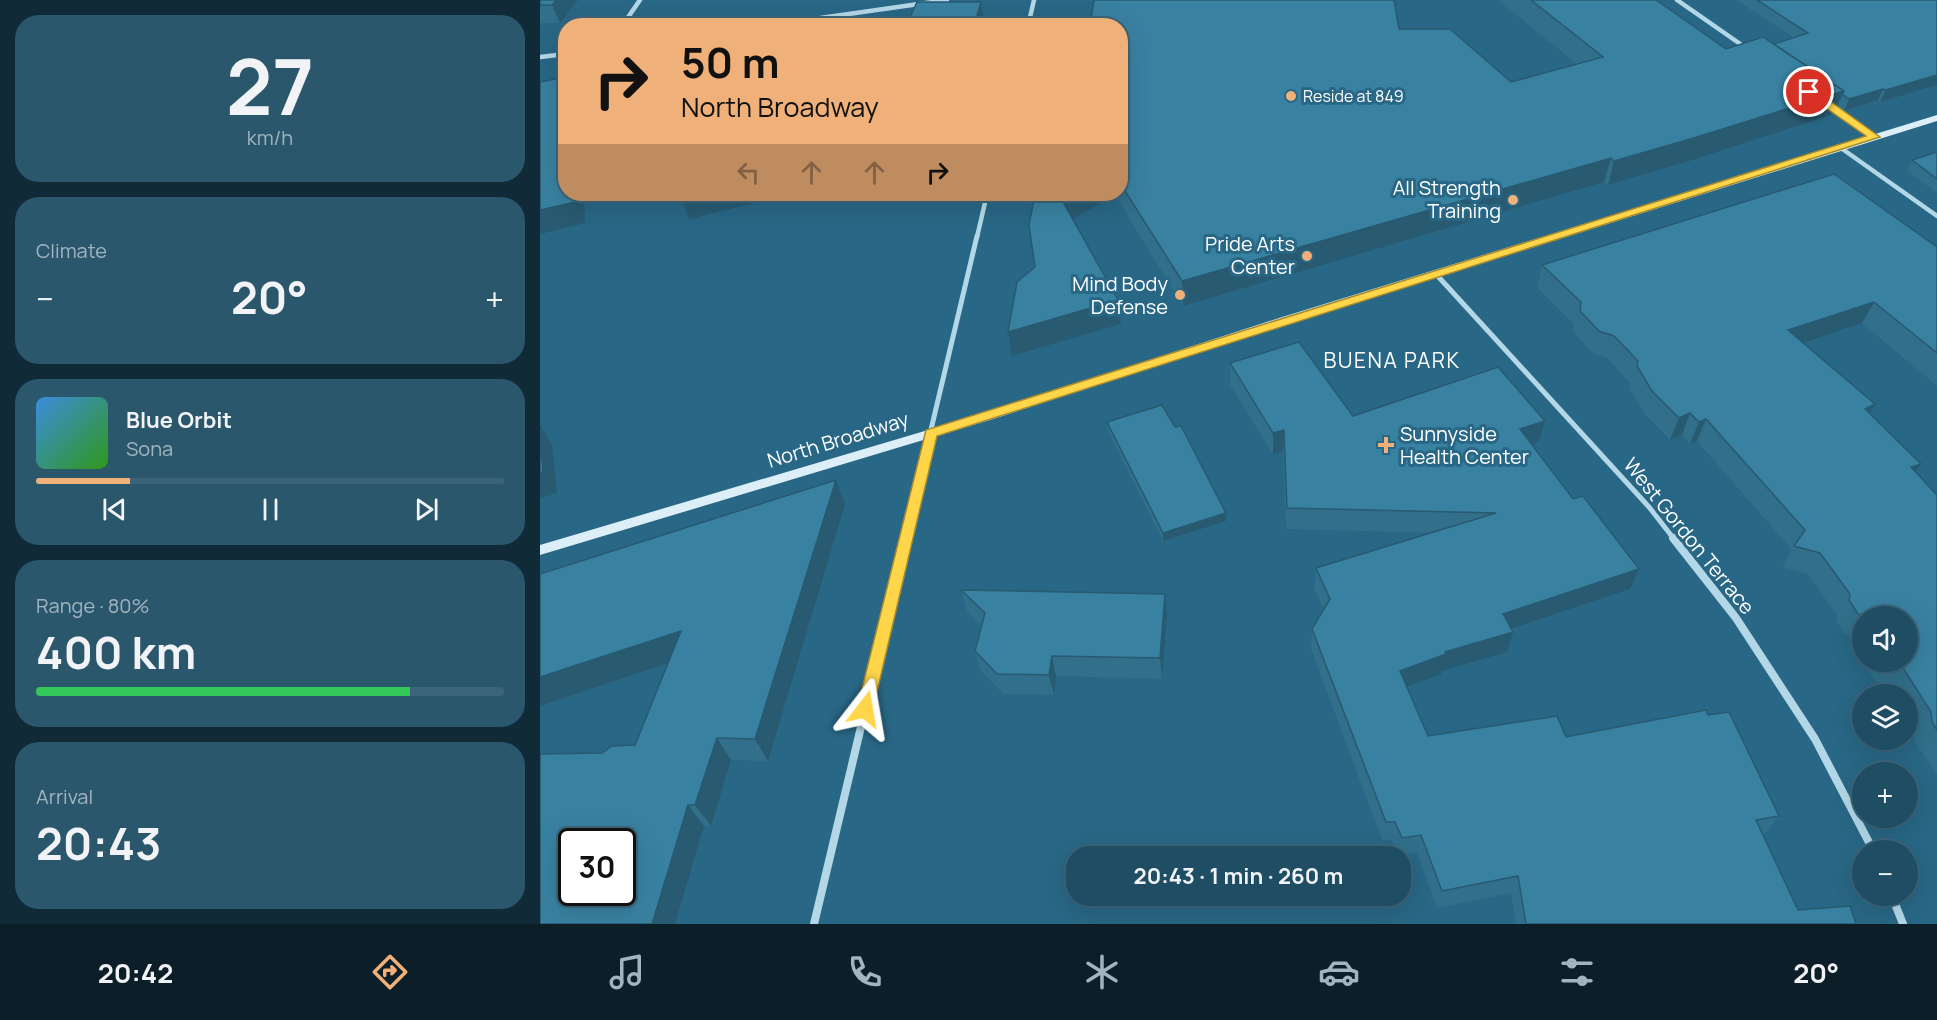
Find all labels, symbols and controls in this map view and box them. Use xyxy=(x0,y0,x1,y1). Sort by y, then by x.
text: 27 xyxy=(226,32,314,138)
text: 50 m xyxy=(681,33,779,91)
icon: right xyxy=(582,42,660,120)
pin xyxy=(1783,66,1834,117)
icon: arrive xyxy=(1792,75,1825,108)
place label: Reside at 849 xyxy=(1303,85,1404,107)
text: North Broadway xyxy=(681,88,879,125)
marker: Reside at 849 xyxy=(1284,89,1298,103)
text: km/h xyxy=(247,124,293,151)
icon: left xyxy=(732,156,765,189)
icon: ahead xyxy=(795,156,828,189)
icon: ahead xyxy=(858,156,891,189)
icon: right xyxy=(921,156,954,189)
place label: All Strength Training xyxy=(1393,174,1501,224)
marker: All Strength Training xyxy=(1506,193,1520,207)
place label: Pride Arts Center xyxy=(1205,230,1295,280)
text: Climate xyxy=(36,237,107,264)
marker: Pride Arts Center xyxy=(1300,249,1314,263)
text: 20° xyxy=(231,266,308,328)
place label: Mind Body Defense xyxy=(1072,270,1168,320)
text: − xyxy=(36,276,54,321)
text: + xyxy=(485,276,504,321)
marker: Mind Body Defense xyxy=(1173,288,1187,302)
district label: BUENA PARK xyxy=(1323,346,1461,374)
text: Blue Orbit xyxy=(126,405,232,435)
street label: North Broadway xyxy=(764,405,912,474)
place label: Sunnyside Health Center xyxy=(1400,420,1529,470)
text: Sona xyxy=(126,435,173,462)
marker: Sunnyside Health Center xyxy=(1377,436,1395,454)
street label: West Gordon Terrace xyxy=(1618,452,1761,619)
icon: previous xyxy=(98,493,131,526)
icon: pause xyxy=(254,493,287,526)
icon: next xyxy=(410,493,443,526)
text: Range · 80% xyxy=(36,592,150,619)
map controls xyxy=(1852,606,1918,906)
button: sound xyxy=(1852,606,1918,672)
text: 400 km xyxy=(36,621,196,683)
position arrow xyxy=(833,677,897,741)
button: layers xyxy=(1852,684,1918,750)
button: + xyxy=(1852,762,1918,828)
text: Arrival xyxy=(36,783,93,810)
text: 20:43 xyxy=(36,812,161,874)
speed limit sign: 30 xyxy=(558,828,636,906)
button: − xyxy=(1852,840,1918,906)
text: 20:43 · 1 min · 260 m xyxy=(1134,861,1343,891)
icon: directions xyxy=(369,951,411,993)
icon: music xyxy=(606,951,648,993)
icon: phone xyxy=(844,951,886,993)
icon: climate xyxy=(1081,951,1123,993)
icon: car xyxy=(1318,951,1360,993)
icon: filters xyxy=(1556,951,1598,993)
text: 20:42 xyxy=(98,954,173,991)
text: 20° xyxy=(1793,954,1839,991)

